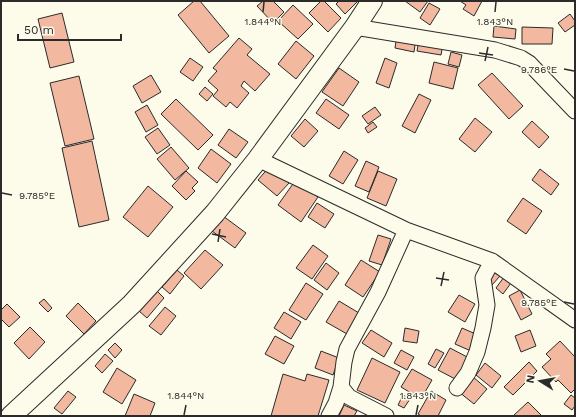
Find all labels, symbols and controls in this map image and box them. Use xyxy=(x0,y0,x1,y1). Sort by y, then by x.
scale bar xyxy=(18,16,121,42)
text: 1.844°N xyxy=(245,16,281,27)
text: 1.843°N xyxy=(477,16,513,27)
text: 50 m xyxy=(24,23,54,37)
text: 9.786°E xyxy=(521,64,557,75)
text: 9.785°E xyxy=(19,190,55,201)
text: 9.785°E xyxy=(521,297,557,308)
north arrow xyxy=(520,361,560,401)
text: N xyxy=(524,374,538,384)
text: 1.844°N xyxy=(168,390,204,401)
text: 1.843°N xyxy=(400,390,436,401)

